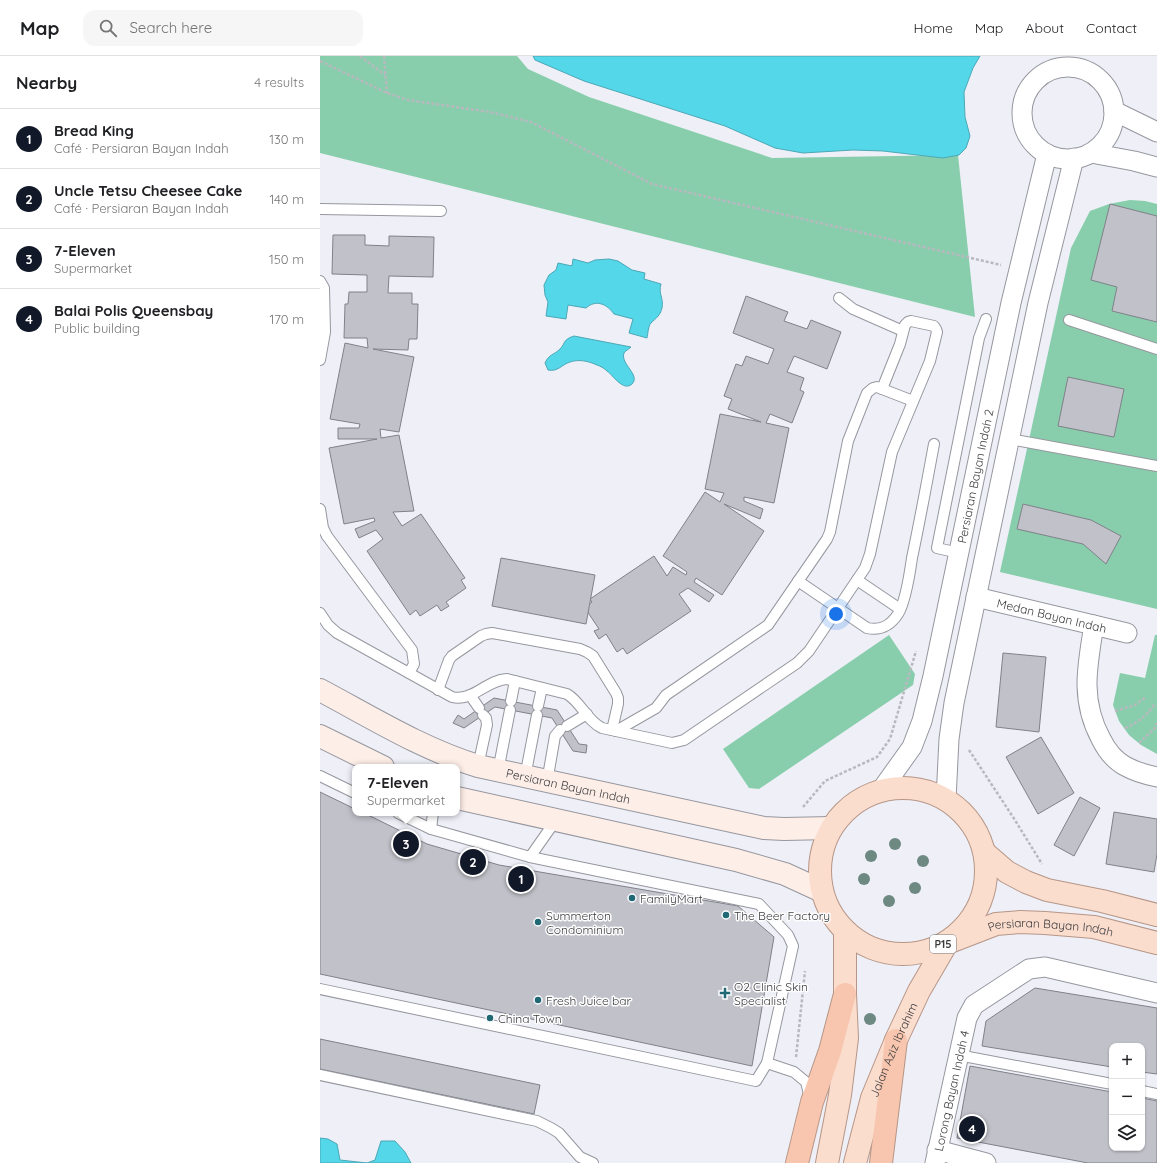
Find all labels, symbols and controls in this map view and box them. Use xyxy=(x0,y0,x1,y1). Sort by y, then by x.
search box xyxy=(83,10,363,46)
text: Map xyxy=(20,16,59,40)
icon: search xyxy=(97,17,119,39)
text: Search here xyxy=(129,18,212,37)
text: Home xyxy=(914,19,953,37)
text: Map xyxy=(975,19,1003,37)
text: About xyxy=(1025,19,1064,37)
text: Contact xyxy=(1086,19,1137,37)
text: Nearby xyxy=(16,72,77,93)
text: 4 results xyxy=(254,74,304,90)
text: Bread King xyxy=(54,121,134,140)
text: 1 xyxy=(26,131,32,147)
text: 130 m xyxy=(269,131,304,147)
text: Café · Persiaran Bayan Indah xyxy=(54,140,229,156)
text: Uncle Tetsu Cheesee Cake xyxy=(54,181,242,200)
text: 2 xyxy=(25,191,33,207)
text: 140 m xyxy=(269,191,304,207)
text: Café · Persiaran Bayan Indah xyxy=(54,200,229,216)
text: 7-Eleven xyxy=(54,241,116,260)
text: 3 xyxy=(26,251,32,267)
text: 150 m xyxy=(269,251,304,267)
text: Supermarket xyxy=(54,260,132,276)
text: Balai Polis Queensbay xyxy=(54,301,213,320)
text: 4 xyxy=(25,311,33,327)
text: 170 m xyxy=(269,311,304,327)
text: Public building xyxy=(54,320,140,336)
street label: Persiaran Bayan Indah 2 xyxy=(953,407,996,545)
street label: Medan Bayan Indah xyxy=(996,595,1108,635)
your location xyxy=(826,604,846,624)
popup xyxy=(352,764,460,816)
street label: Persiaran Bayan Indah xyxy=(505,765,632,806)
text: 7-Eleven xyxy=(367,773,429,792)
text: Supermarket xyxy=(367,792,445,808)
pin: 3 xyxy=(393,829,419,859)
pin: 2 xyxy=(460,847,486,877)
pin: 1 xyxy=(508,864,534,894)
place label: FamilyMart xyxy=(640,891,703,906)
marker: FamilyMart xyxy=(627,893,637,903)
place label: Summerton Condominium xyxy=(546,908,623,937)
place label: The Beer Factory xyxy=(734,908,830,923)
marker: The Beer Factory xyxy=(721,910,731,920)
street label: Persiaran Bayan Indah xyxy=(985,914,1115,939)
marker: Summerton Condominium xyxy=(533,917,543,927)
road number: P15 xyxy=(930,935,956,953)
place label: O2 Clinic Skin Specialist xyxy=(734,979,808,1008)
marker: O2 Clinic Skin Specialist xyxy=(719,987,731,999)
place label: Fresh Juice bar xyxy=(546,993,632,1008)
marker: Fresh Juice bar xyxy=(533,995,543,1005)
street label: Jalan Aziz Ibrahim xyxy=(866,1000,920,1099)
place label: China Town xyxy=(498,1011,562,1026)
marker: China Town xyxy=(485,1013,495,1023)
street label: Lorong Bayan Indah 4 xyxy=(931,1028,971,1152)
map controls xyxy=(1109,1043,1145,1151)
button: + xyxy=(1109,1043,1145,1079)
button: − xyxy=(1109,1079,1145,1115)
pin: 4 xyxy=(959,1114,985,1144)
button: layers xyxy=(1109,1115,1145,1151)

